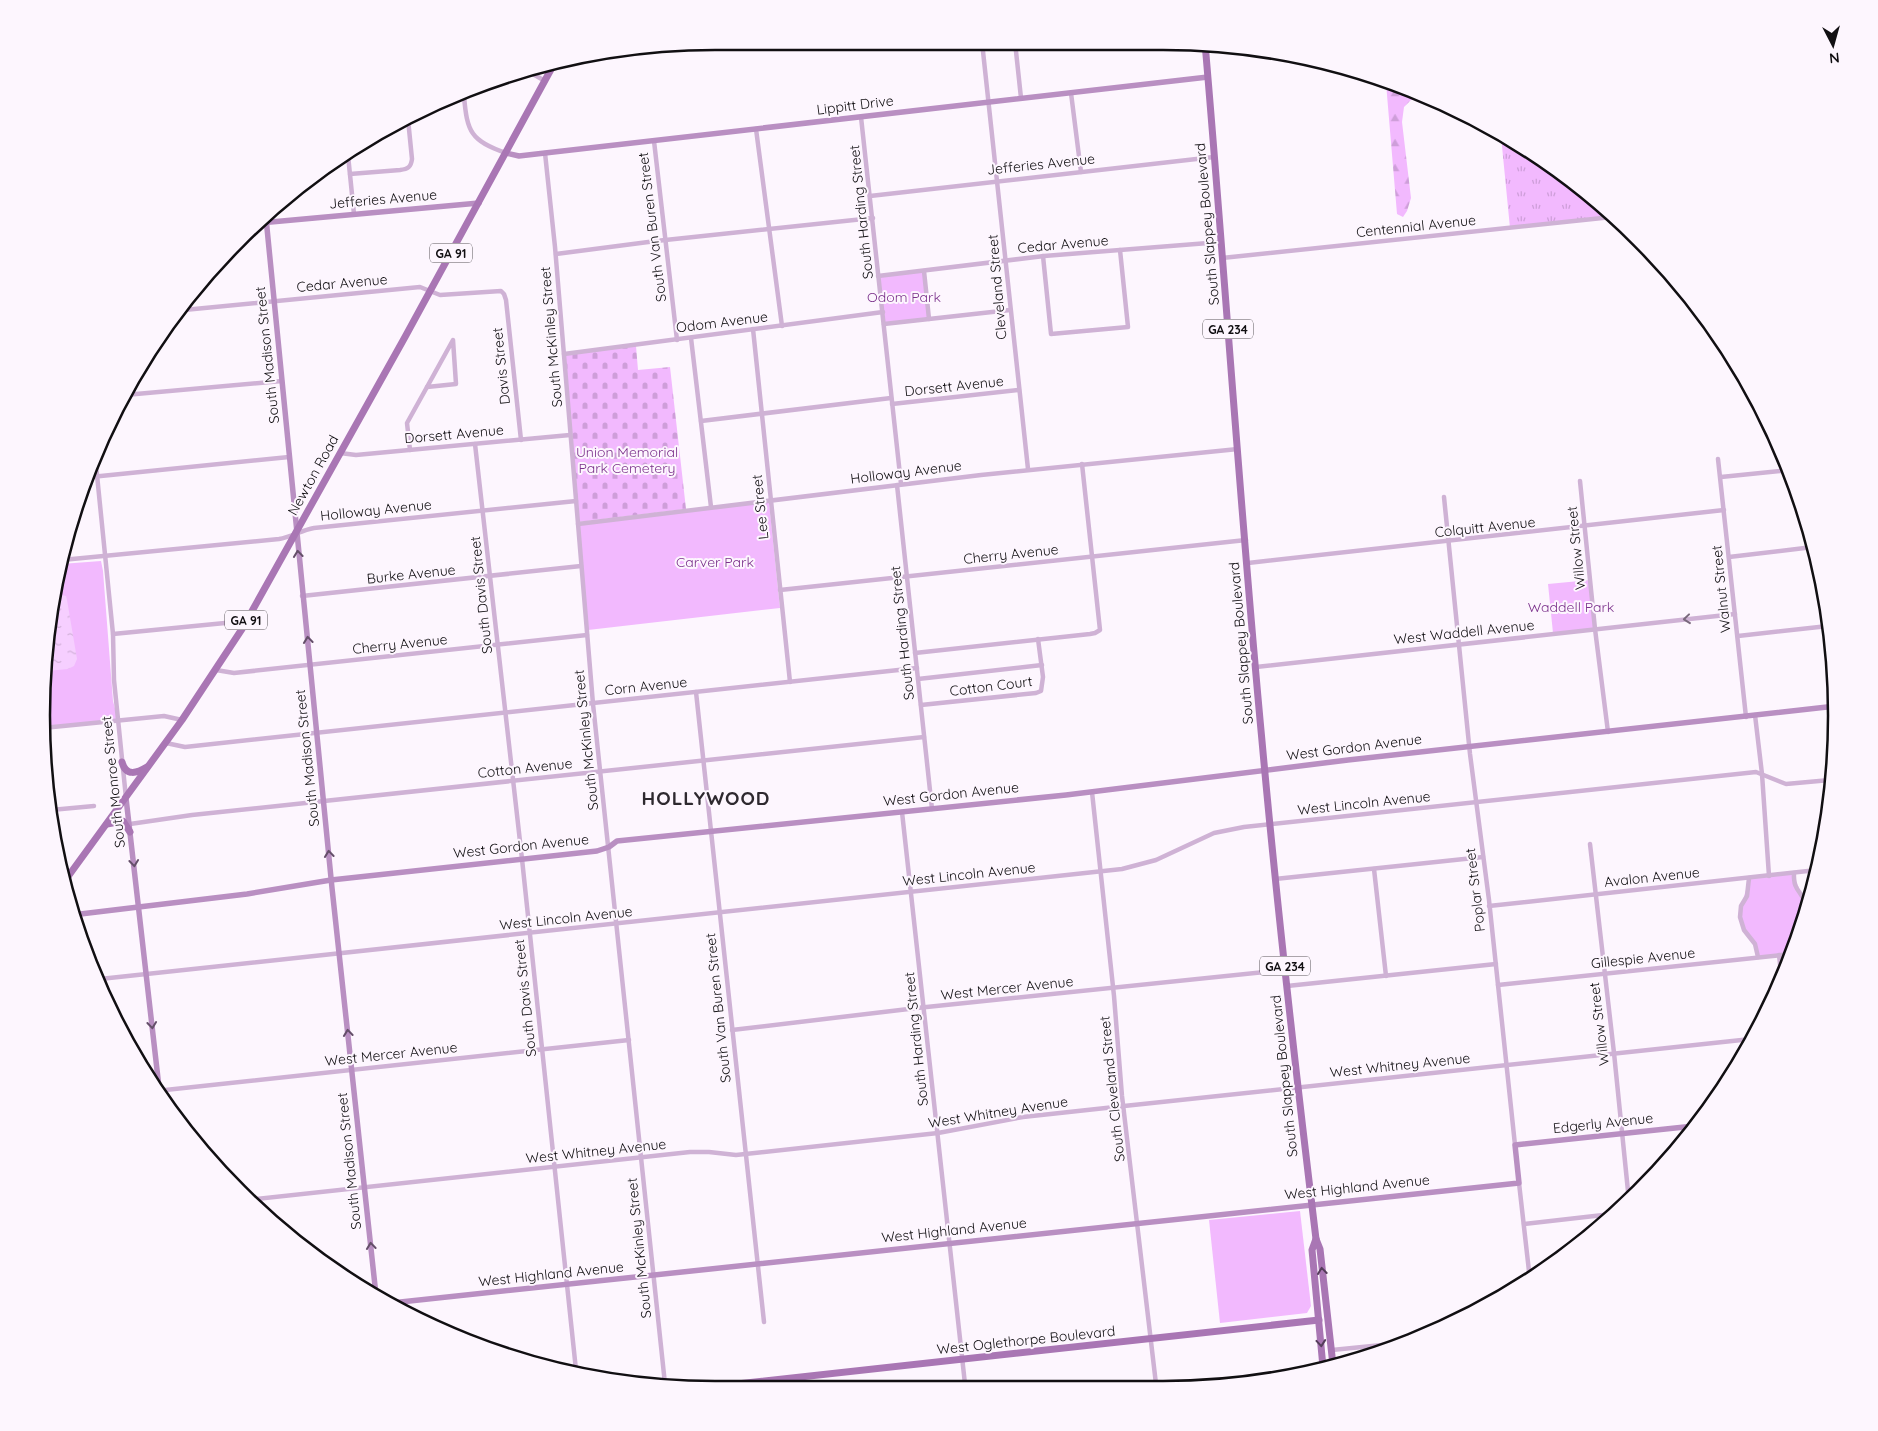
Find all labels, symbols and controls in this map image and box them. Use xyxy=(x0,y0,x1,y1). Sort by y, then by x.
north arrow xyxy=(1808,20,1858,70)
text: N xyxy=(1828,48,1840,67)
street label: Lippitt Drive xyxy=(815,91,895,119)
street label: South Slappey Boulevard xyxy=(1191,142,1223,306)
street label: South Harding Street xyxy=(845,144,877,280)
street label: Jefferies Avenue xyxy=(986,149,1096,179)
street label: South Van Buren Street xyxy=(634,151,670,303)
street label: Jefferies Avenue xyxy=(328,185,438,213)
street label: Centennial Avenue xyxy=(1355,211,1477,241)
street label: Cedar Avenue xyxy=(1017,231,1109,257)
street label: Cleveland Street xyxy=(983,233,1011,340)
road number: GA 91 xyxy=(430,244,472,262)
street label: South McKinley Street xyxy=(536,266,566,408)
street label: Cedar Avenue xyxy=(296,270,388,296)
street label: South Madison Street xyxy=(251,285,283,424)
park label: Odom Park xyxy=(867,288,941,306)
street label: Odom Avenue xyxy=(675,307,769,337)
road number: GA 234 xyxy=(1203,320,1253,338)
street label: Davis Street xyxy=(488,326,514,405)
street label: Dorsett Avenue xyxy=(903,372,1005,400)
street label: Dorsett Avenue xyxy=(404,421,505,447)
street label: Newton Road xyxy=(284,432,342,518)
park label: Union Memorial Park Cemetery xyxy=(576,443,678,477)
street label: Holloway Avenue xyxy=(849,456,963,488)
street label: Lee Street xyxy=(748,473,772,540)
street label: Holloway Avenue xyxy=(319,495,433,525)
street label: Willow Street xyxy=(1563,505,1589,591)
street label: Colquitt Avenue xyxy=(1434,513,1536,541)
street label: South Davis Street xyxy=(466,535,496,655)
street label: Cherry Avenue xyxy=(963,540,1059,568)
street label: Walnut Street xyxy=(1707,544,1735,634)
one-way arrow xyxy=(293,549,304,557)
park label: Carver Park xyxy=(676,553,754,571)
street label: Burke Avenue xyxy=(366,560,456,588)
street label: South Slappey Boulevard xyxy=(1225,561,1257,725)
street label: South Harding Street xyxy=(886,565,918,701)
park label: Waddell Park xyxy=(1528,598,1614,616)
road number: GA 91 xyxy=(225,610,267,630)
one-way arrow xyxy=(1682,613,1690,624)
street label: West Waddell Avenue xyxy=(1393,616,1535,648)
street label: Cherry Avenue xyxy=(352,630,448,658)
one-way arrow xyxy=(302,635,313,643)
street label: South McKinley Street xyxy=(570,669,602,811)
street label: Cotton Court xyxy=(949,672,1034,700)
street label: Corn Avenue xyxy=(604,673,688,699)
street label: South Madison Street xyxy=(291,688,323,827)
street label: South Monroe Street xyxy=(97,715,129,849)
street label: West Gordon Avenue xyxy=(1285,730,1423,764)
street label: Cotton Avenue xyxy=(477,754,573,782)
street label: West Gordon Avenue xyxy=(882,778,1020,810)
district label: HOLLYWOOD xyxy=(642,786,770,810)
street label: West Lincoln Avenue xyxy=(1297,787,1431,819)
street label: West Gordon Avenue xyxy=(452,830,590,862)
street label: Poplar Street xyxy=(1461,847,1489,933)
one-way arrow xyxy=(324,849,335,857)
street label: West Lincoln Avenue xyxy=(902,858,1036,890)
one-way arrow xyxy=(128,860,139,868)
street label: Avalon Avenue xyxy=(1603,863,1701,891)
street label: West Lincoln Avenue xyxy=(499,902,633,934)
street label: South Van Buren Street xyxy=(701,932,735,1084)
street label: South Davis Street xyxy=(510,938,540,1058)
street label: Gillespie Avenue xyxy=(1590,944,1696,972)
road number: GA 234 xyxy=(1260,956,1310,976)
street label: South Harding Street xyxy=(900,971,932,1107)
street label: West Mercer Avenue xyxy=(940,972,1074,1004)
street label: Willow Street xyxy=(1585,981,1613,1067)
street label: South Slappey Boulevard xyxy=(1267,994,1301,1158)
street label: South Cleveland Street xyxy=(1095,1015,1129,1163)
one-way arrow xyxy=(146,1021,157,1029)
one-way arrow xyxy=(343,1028,354,1036)
street label: West Mercer Avenue xyxy=(324,1038,458,1070)
street label: West Whitney Avenue xyxy=(1329,1049,1471,1081)
street label: South Madison Street xyxy=(333,1091,365,1230)
street label: West Whitney Avenue xyxy=(927,1092,1069,1132)
street label: Edgerly Avenue xyxy=(1552,1109,1654,1137)
street label: West Whitney Avenue xyxy=(525,1135,667,1167)
street label: West Highland Avenue xyxy=(1283,1170,1431,1204)
street label: South McKinley Street xyxy=(623,1177,655,1319)
street label: West Highland Avenue xyxy=(880,1213,1028,1247)
one-way arrow xyxy=(366,1242,377,1250)
street label: West Highland Avenue xyxy=(477,1257,625,1291)
one-way arrow xyxy=(1317,1267,1328,1275)
street label: West Oglethorpe Boulevard xyxy=(936,1322,1116,1358)
one-way arrow xyxy=(1315,1340,1326,1348)

